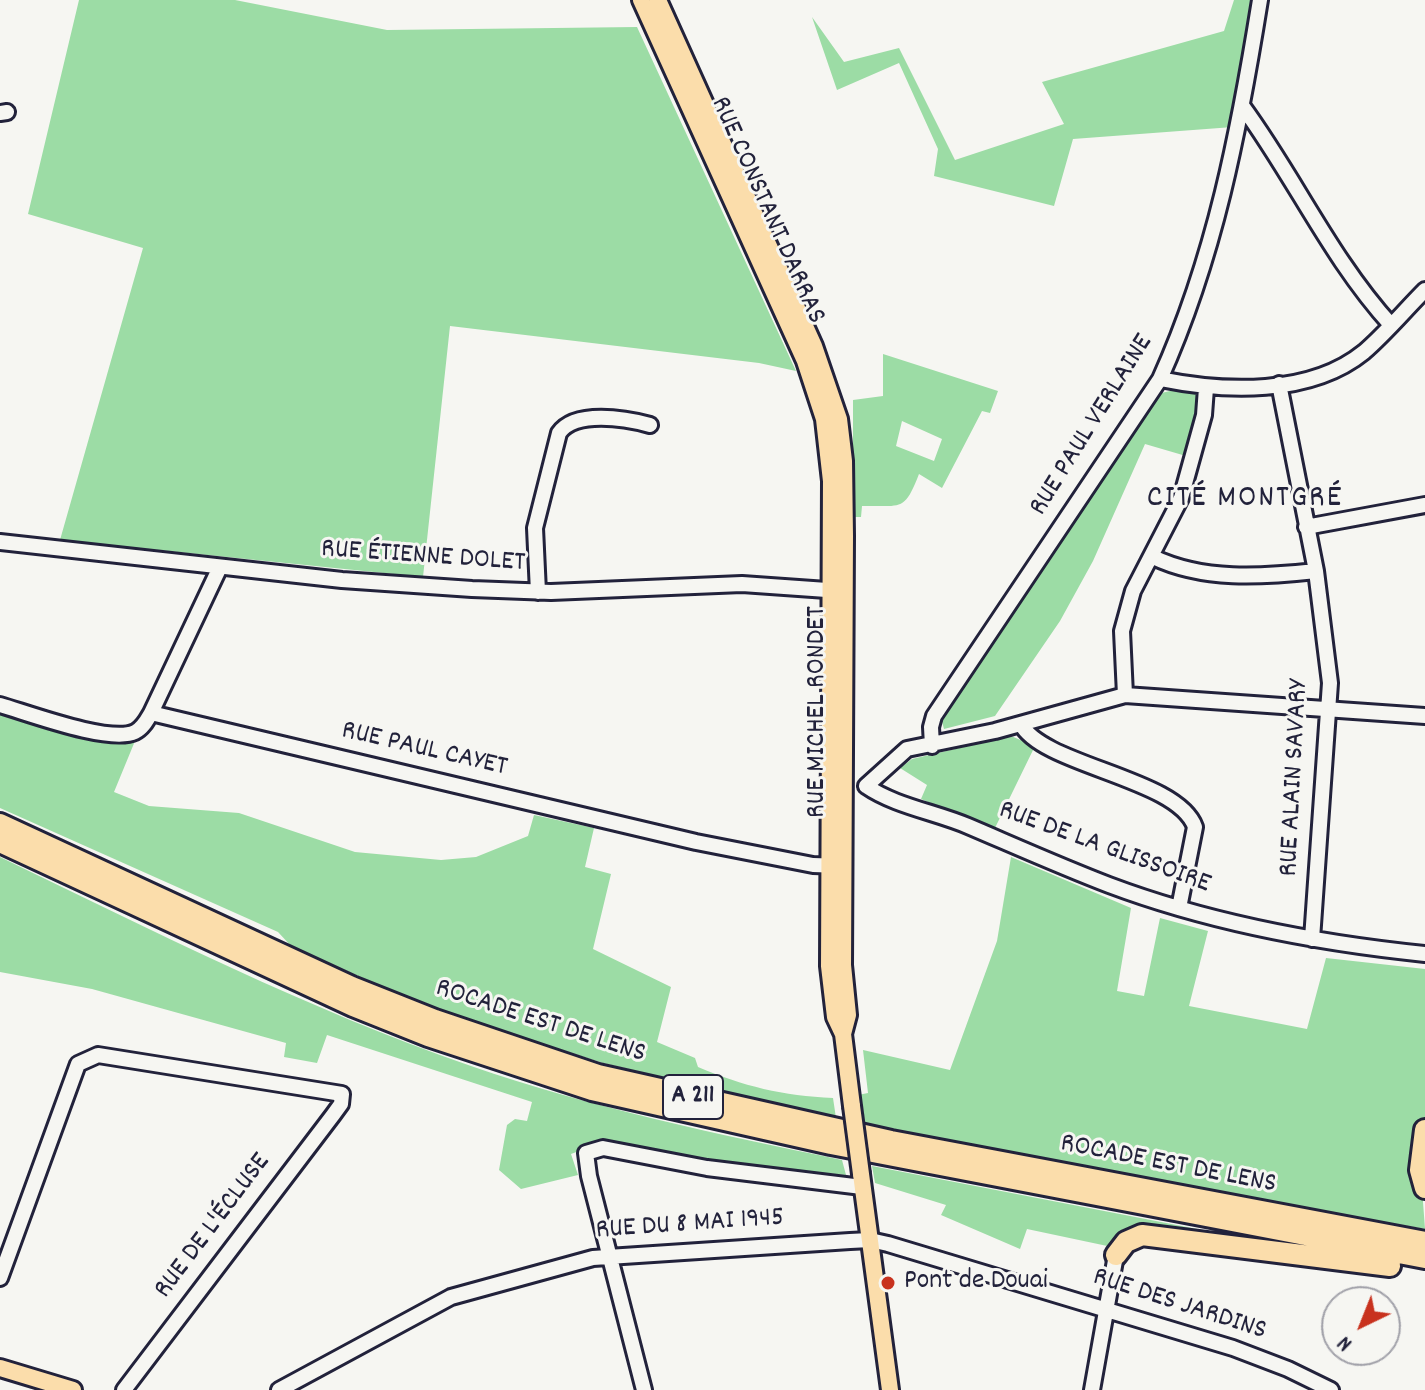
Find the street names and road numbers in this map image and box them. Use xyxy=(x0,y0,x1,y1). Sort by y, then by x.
street label: RUE CONSTANT DARRAS xyxy=(701,92,831,330)
street label: RUE PAUL VERLAINE xyxy=(1024,329,1162,523)
street label: RUE ÉTIENNE DOLET xyxy=(320,534,526,582)
street label: RUE MICHEL RONDET xyxy=(802,606,836,818)
street label: RUE ALAIN SAVARY xyxy=(1274,679,1318,877)
street label: RUE PAUL CAYET xyxy=(338,716,510,786)
street label: RUE DE LA GLISSOIRE xyxy=(993,795,1215,903)
street label: ROCADE EST DE LENS xyxy=(431,973,649,1073)
road number: A 211 xyxy=(663,1075,723,1119)
street label: ROCADE EST DE LENS xyxy=(1057,1129,1279,1203)
street label: RUE DE L'ÉCLUSE xyxy=(148,1148,280,1306)
street label: RUE DU 8 MAI 1945 xyxy=(595,1203,785,1249)
street label: RUE DES JARDINS xyxy=(1088,1262,1270,1350)

